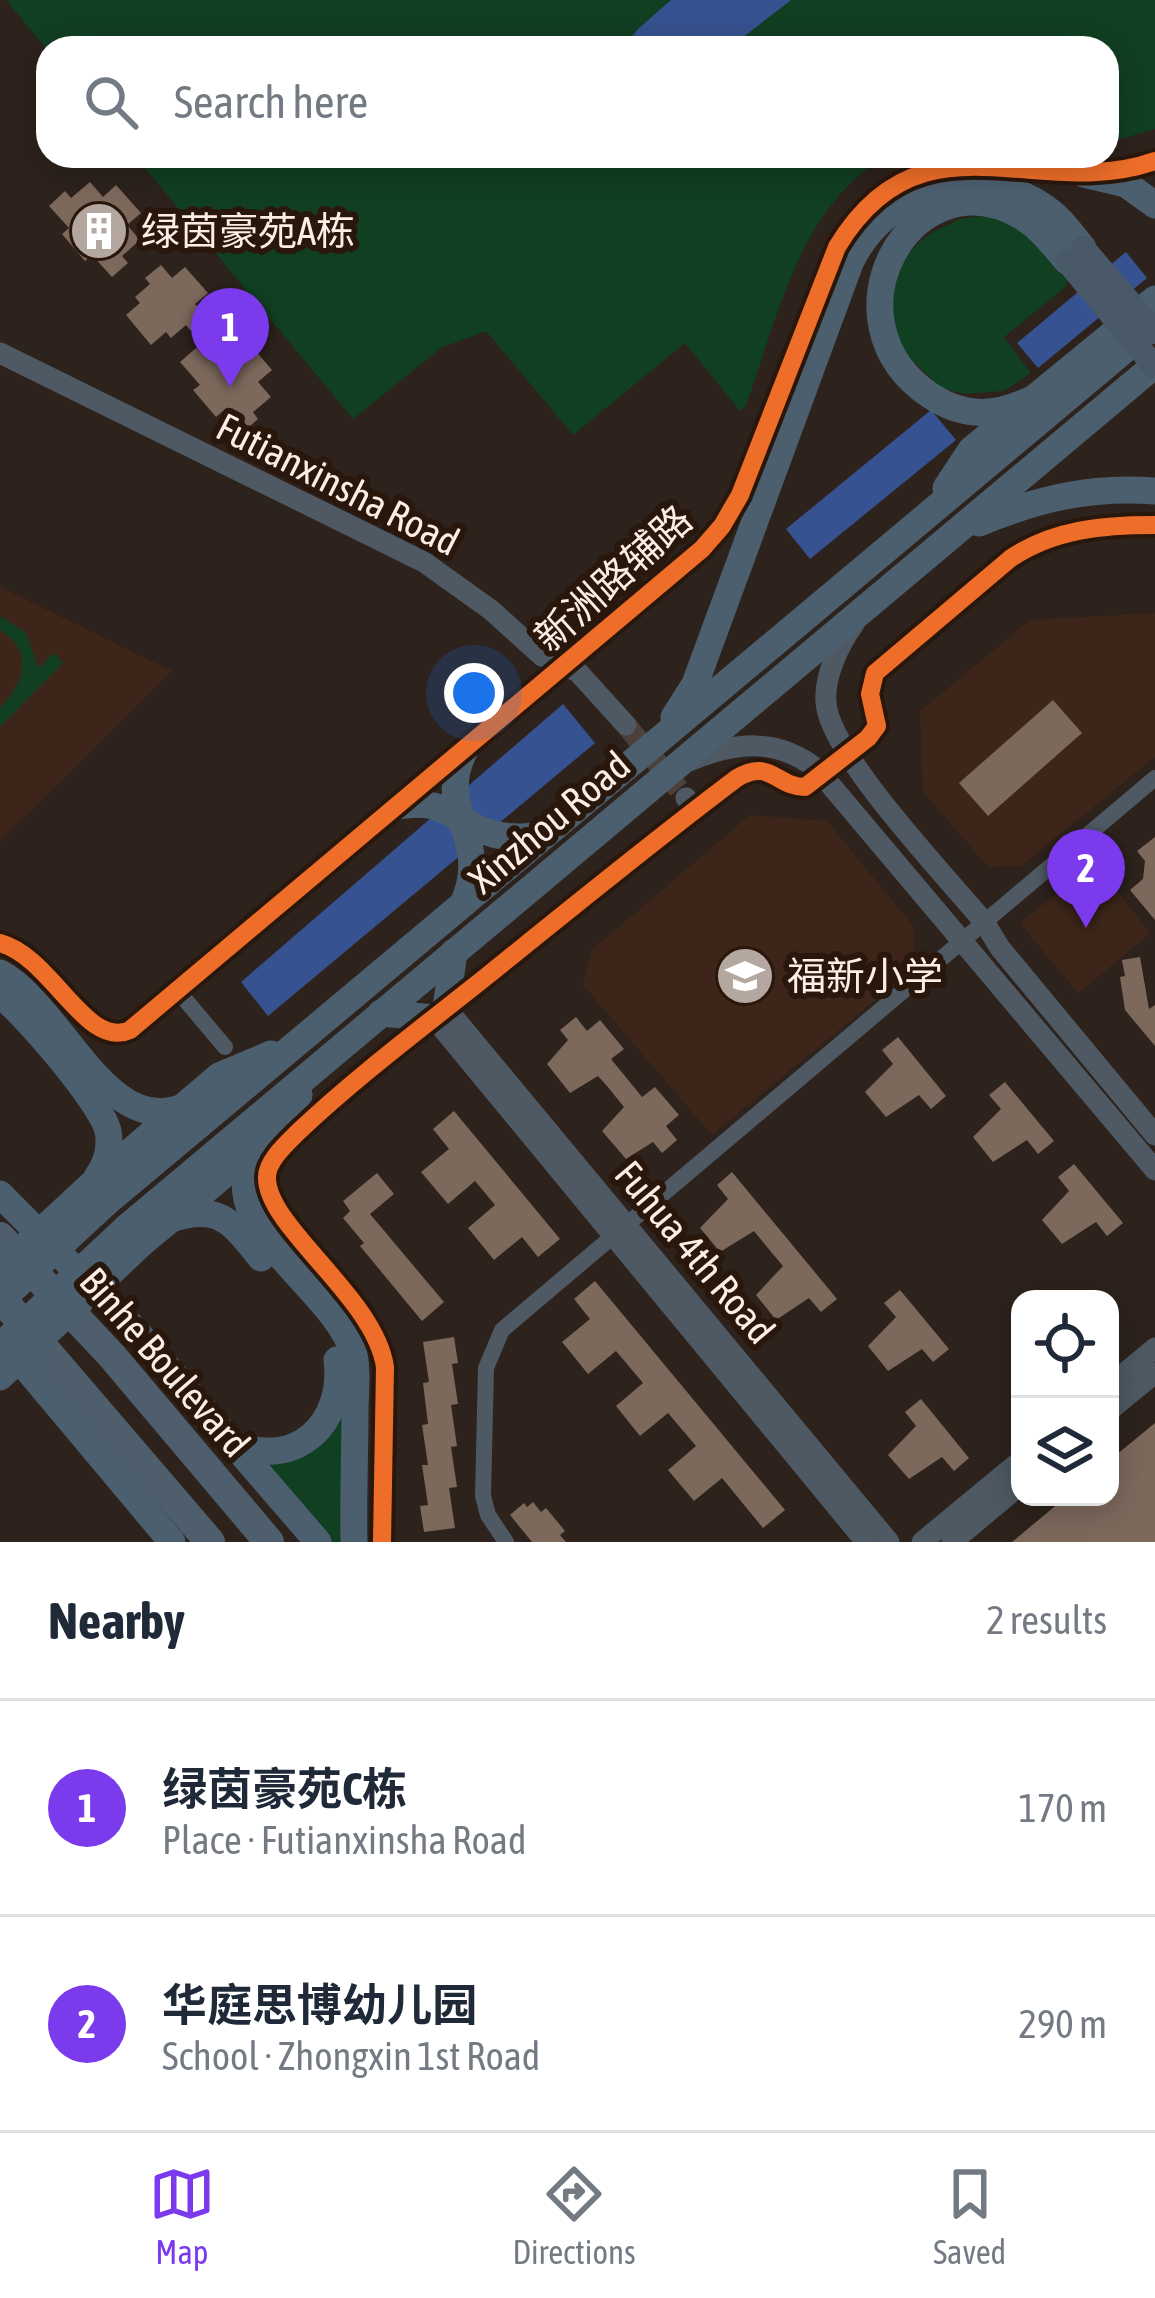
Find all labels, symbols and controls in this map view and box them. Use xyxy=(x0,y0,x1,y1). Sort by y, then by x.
search box xyxy=(36,36,1119,168)
icon: search xyxy=(78,69,144,135)
text: Search here xyxy=(174,76,368,128)
building icon: 绿茵豪苑A栋 xyxy=(68,200,130,262)
place label: 绿茵豪苑A栋 xyxy=(141,209,355,253)
pin: 1 xyxy=(191,288,269,387)
street label: Futianxinsha Road xyxy=(210,404,466,564)
street label: 新洲路辅路 xyxy=(526,496,700,660)
your location xyxy=(444,663,504,723)
street label: Xinzhou Road xyxy=(460,742,638,902)
pin: 2 xyxy=(1047,829,1125,928)
school or university icon: 福新小学 xyxy=(714,945,776,1007)
place label: 福新小学 xyxy=(787,954,943,998)
street label: Fuhua 4th Road xyxy=(606,1152,784,1352)
street label: Binhe Boulevard xyxy=(71,1259,259,1465)
map controls xyxy=(1011,1290,1119,1506)
button: locate xyxy=(1011,1290,1119,1398)
button: layers xyxy=(1011,1398,1119,1506)
text: Nearby xyxy=(48,1591,185,1650)
text: 2 results xyxy=(986,1598,1107,1642)
text: 绿茵豪苑C栋 xyxy=(162,1763,407,1815)
text: 1 xyxy=(78,1786,96,1830)
text: 170 m xyxy=(1019,1786,1107,1830)
text: Place · Futianxinsha Road xyxy=(162,1818,526,1862)
text: 华庭思博幼儿园 xyxy=(162,1979,477,2031)
text: 2 xyxy=(78,2002,96,2046)
text: 290 m xyxy=(1019,2002,1107,2046)
text: School · Zhongxin 1st Road xyxy=(162,2034,540,2078)
tab: Map xyxy=(149,2161,215,2271)
tab: Directions xyxy=(512,2161,636,2271)
tab: Saved xyxy=(933,2161,1006,2271)

